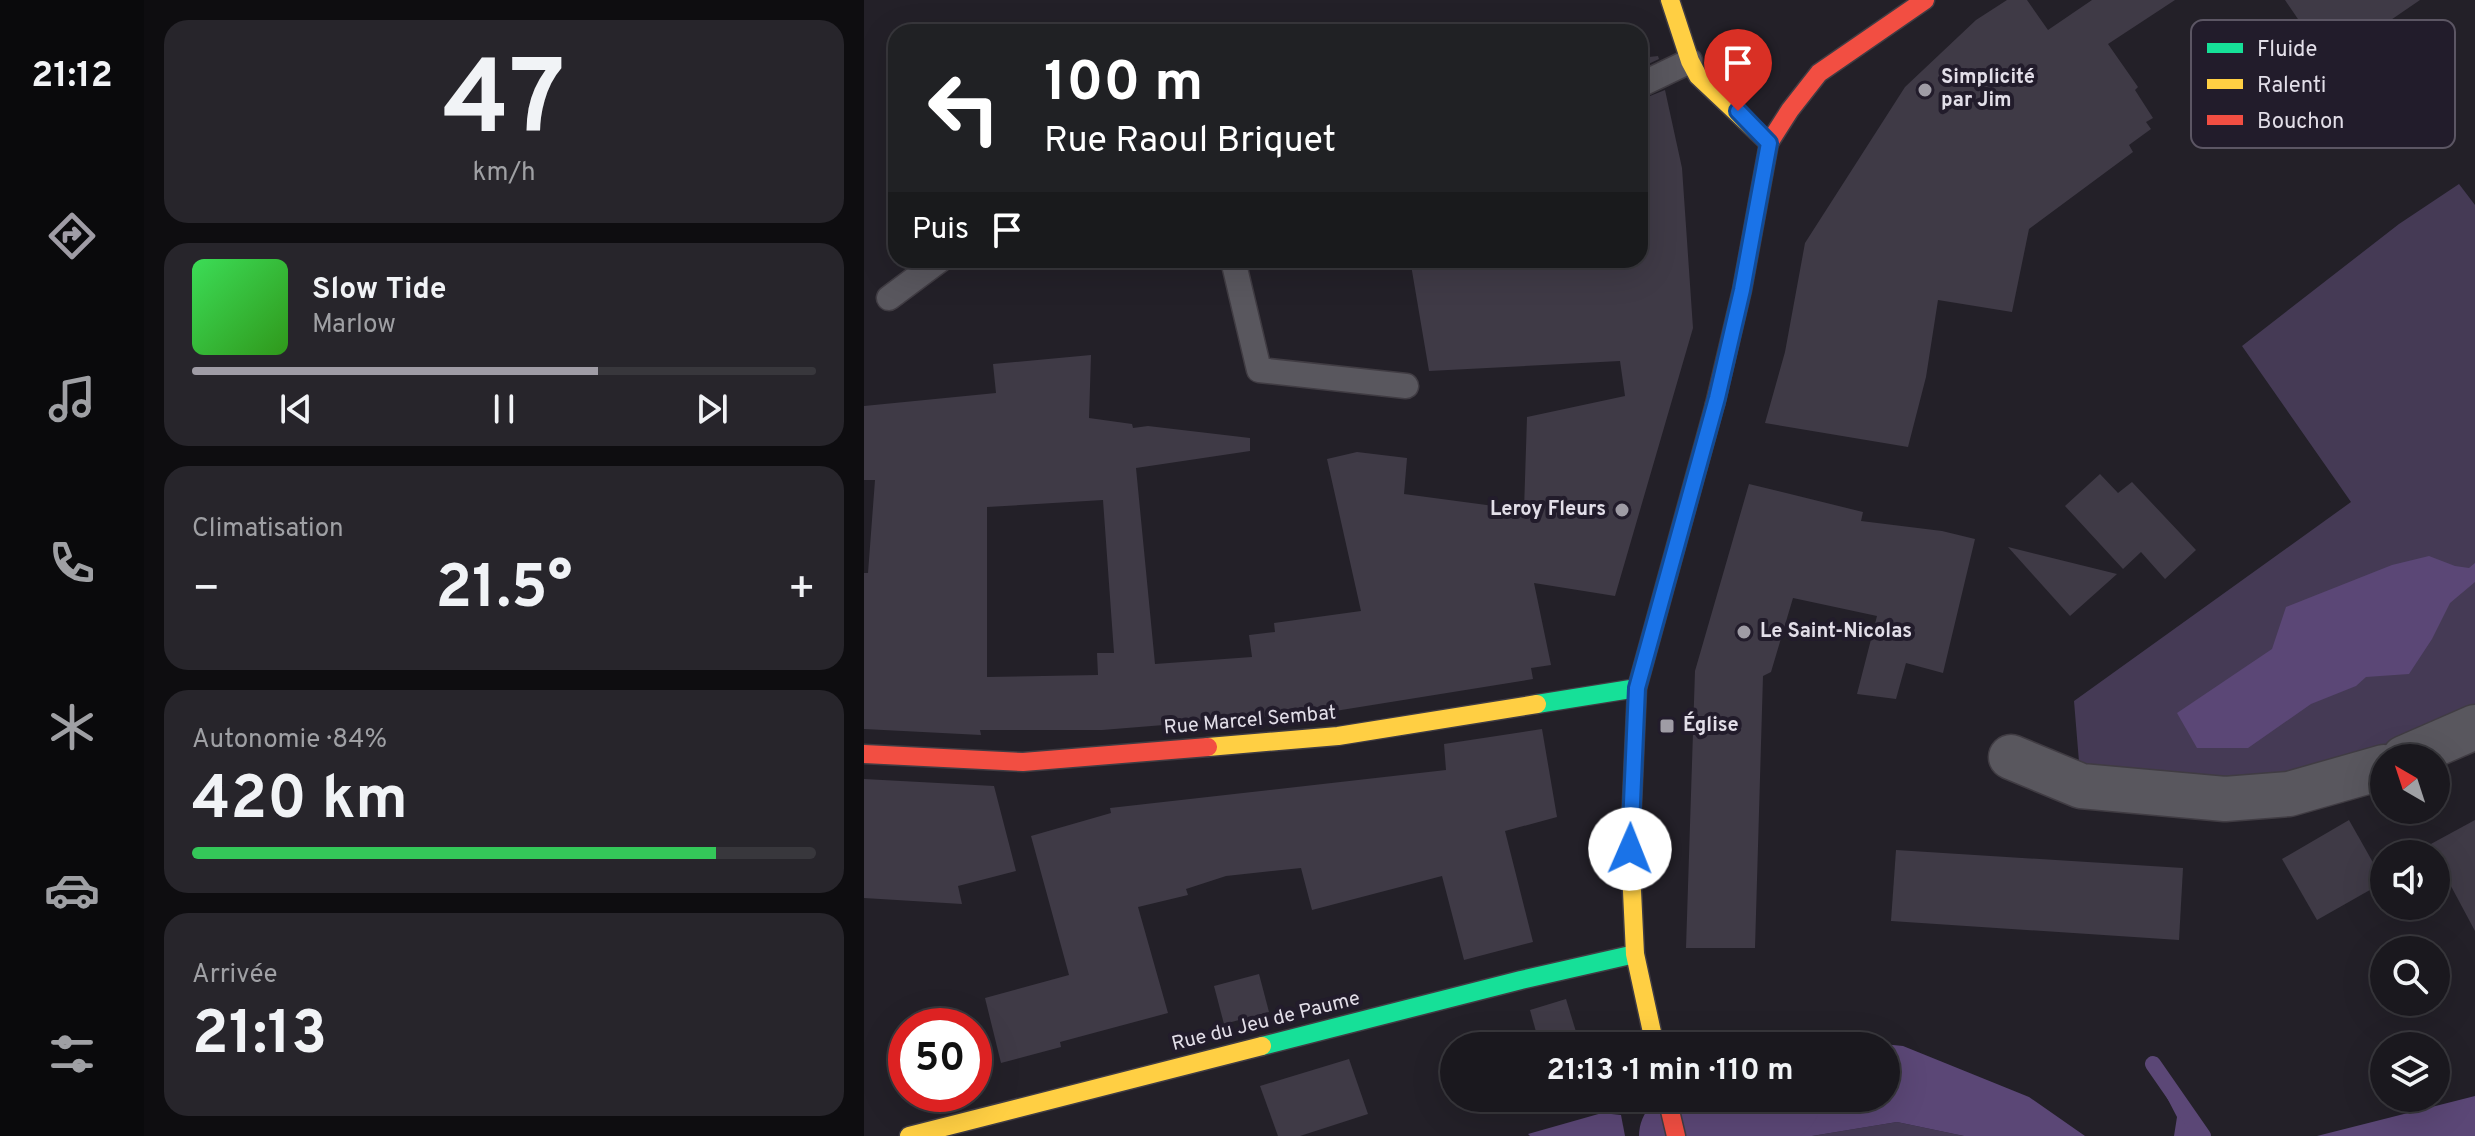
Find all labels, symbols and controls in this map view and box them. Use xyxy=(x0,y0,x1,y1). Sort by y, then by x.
legend xyxy=(2191,20,2455,148)
pin xyxy=(1704,29,1772,111)
text: Fluide xyxy=(2257,37,2317,64)
text: 47 xyxy=(443,39,565,171)
icon: arrive xyxy=(1716,41,1760,85)
text: 100 m xyxy=(1044,50,1203,120)
text: 21:12 xyxy=(31,54,113,100)
icon: left xyxy=(912,56,1016,160)
place label: Simplicité par Jim xyxy=(1941,65,2035,114)
text: Ralenti xyxy=(2257,73,2326,100)
marker: Simplicité par Jim xyxy=(1916,81,1934,99)
text: Bouchon xyxy=(2257,109,2344,136)
text: Rue Raoul Briquet xyxy=(1044,119,1336,165)
text: km/h xyxy=(472,157,536,190)
icon: directions xyxy=(44,208,100,264)
icon: arrive xyxy=(985,208,1029,252)
text: Puis xyxy=(912,212,969,249)
text: Slow Tide xyxy=(312,272,446,309)
text: Marlow xyxy=(312,309,396,342)
icon: music xyxy=(44,371,100,427)
icon: previous xyxy=(274,387,318,431)
icon: pause xyxy=(482,387,526,431)
icon: next xyxy=(690,387,734,431)
place label: Leroy Fleurs xyxy=(1490,497,1606,523)
marker: Leroy Fleurs xyxy=(1613,501,1631,519)
text: Climatisation xyxy=(192,513,344,546)
icon: phone xyxy=(44,535,100,591)
text: 21.5° xyxy=(435,553,573,629)
text: − xyxy=(192,563,220,619)
text: + xyxy=(788,563,816,619)
place label: Le Saint-Nicolas xyxy=(1760,619,1912,645)
marker: Le Saint-Nicolas xyxy=(1735,623,1753,641)
icon: climate xyxy=(44,699,100,755)
street label: Rue Marcel Sembat xyxy=(1163,701,1337,741)
place label: Église xyxy=(1683,711,1739,739)
marker: Église xyxy=(1658,717,1676,735)
text: Autonomie · 84% xyxy=(192,724,387,757)
north arrow xyxy=(2370,744,2450,824)
map controls xyxy=(2370,744,2450,1112)
text: 420 km xyxy=(192,764,408,840)
position arrow xyxy=(1588,807,1672,891)
button: sound xyxy=(2370,840,2450,920)
icon: car xyxy=(44,862,100,918)
button: search xyxy=(2370,936,2450,1016)
text: Arrivée xyxy=(192,959,277,992)
street label: Rue du Jeu de Paume xyxy=(1169,986,1363,1058)
text: 21:13 xyxy=(192,999,327,1075)
speed limit sign: 50 xyxy=(888,1008,992,1112)
icon: filters xyxy=(44,1026,100,1082)
button: layers xyxy=(2370,1032,2450,1112)
text: 21:13 · 1 min · 110 m xyxy=(1546,1053,1794,1090)

